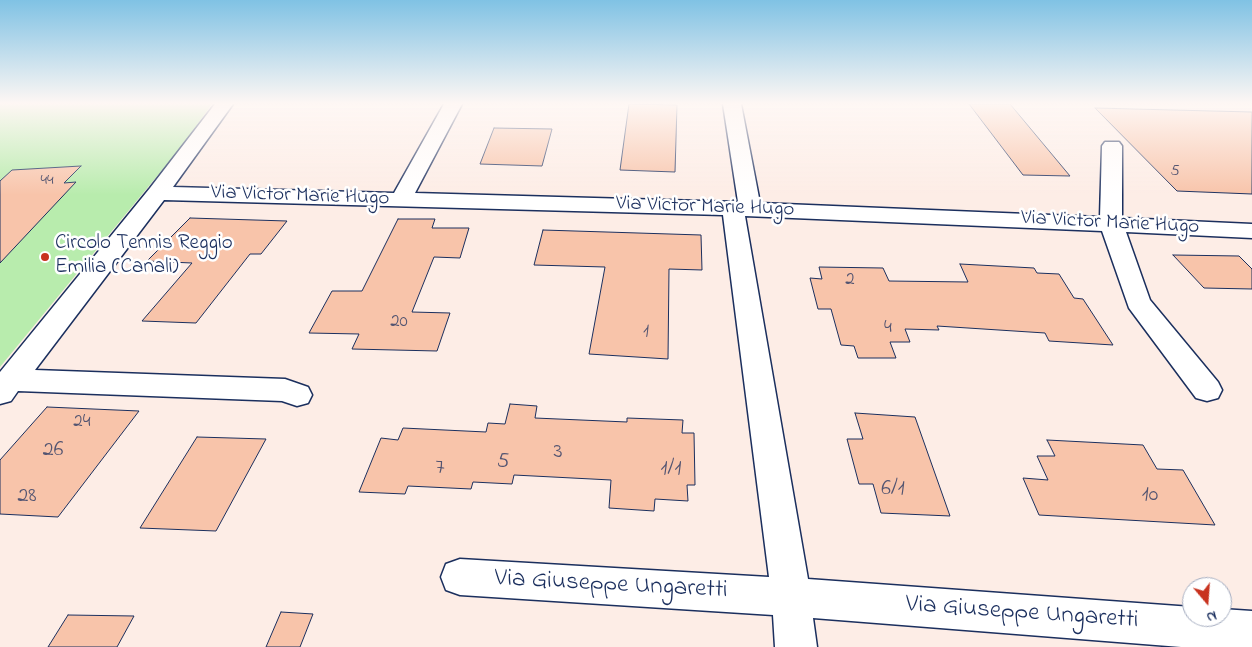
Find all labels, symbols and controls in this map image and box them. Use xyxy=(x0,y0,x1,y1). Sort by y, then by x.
house number: 5 xyxy=(1170,162,1180,182)
house number: 44 xyxy=(40,171,54,191)
street label: Via Victor Marie Hugo xyxy=(210,181,390,213)
street label: Via Victor Marie Hugo xyxy=(615,192,795,224)
street label: Via Victor Marie Hugo xyxy=(1020,207,1200,241)
place label: Circolo Tennis Reggio Emilia (Canali) xyxy=(55,232,233,282)
marker: Circolo Tennis Reggio Emilia (Canali) xyxy=(39,251,51,263)
house number: 2 xyxy=(845,270,855,292)
house number: 20 xyxy=(390,312,408,334)
house number: 4 xyxy=(884,318,892,340)
house number: 1 xyxy=(643,322,649,344)
house number: 24 xyxy=(73,412,91,434)
house number: 26 xyxy=(43,438,63,464)
house number: 3 xyxy=(553,440,563,466)
house number: 5 xyxy=(497,450,509,476)
house number: 7 xyxy=(435,456,445,482)
house number: 1/1 xyxy=(661,457,681,483)
house number: 6/1 xyxy=(881,477,905,503)
house number: 10 xyxy=(1142,483,1158,509)
house number: 28 xyxy=(17,484,37,510)
street label: Via Giuseppe Ungaretti xyxy=(494,565,728,607)
north arrow xyxy=(1182,577,1232,627)
street label: Via Giuseppe Ungaretti xyxy=(905,591,1139,637)
text: N xyxy=(1204,604,1219,627)

